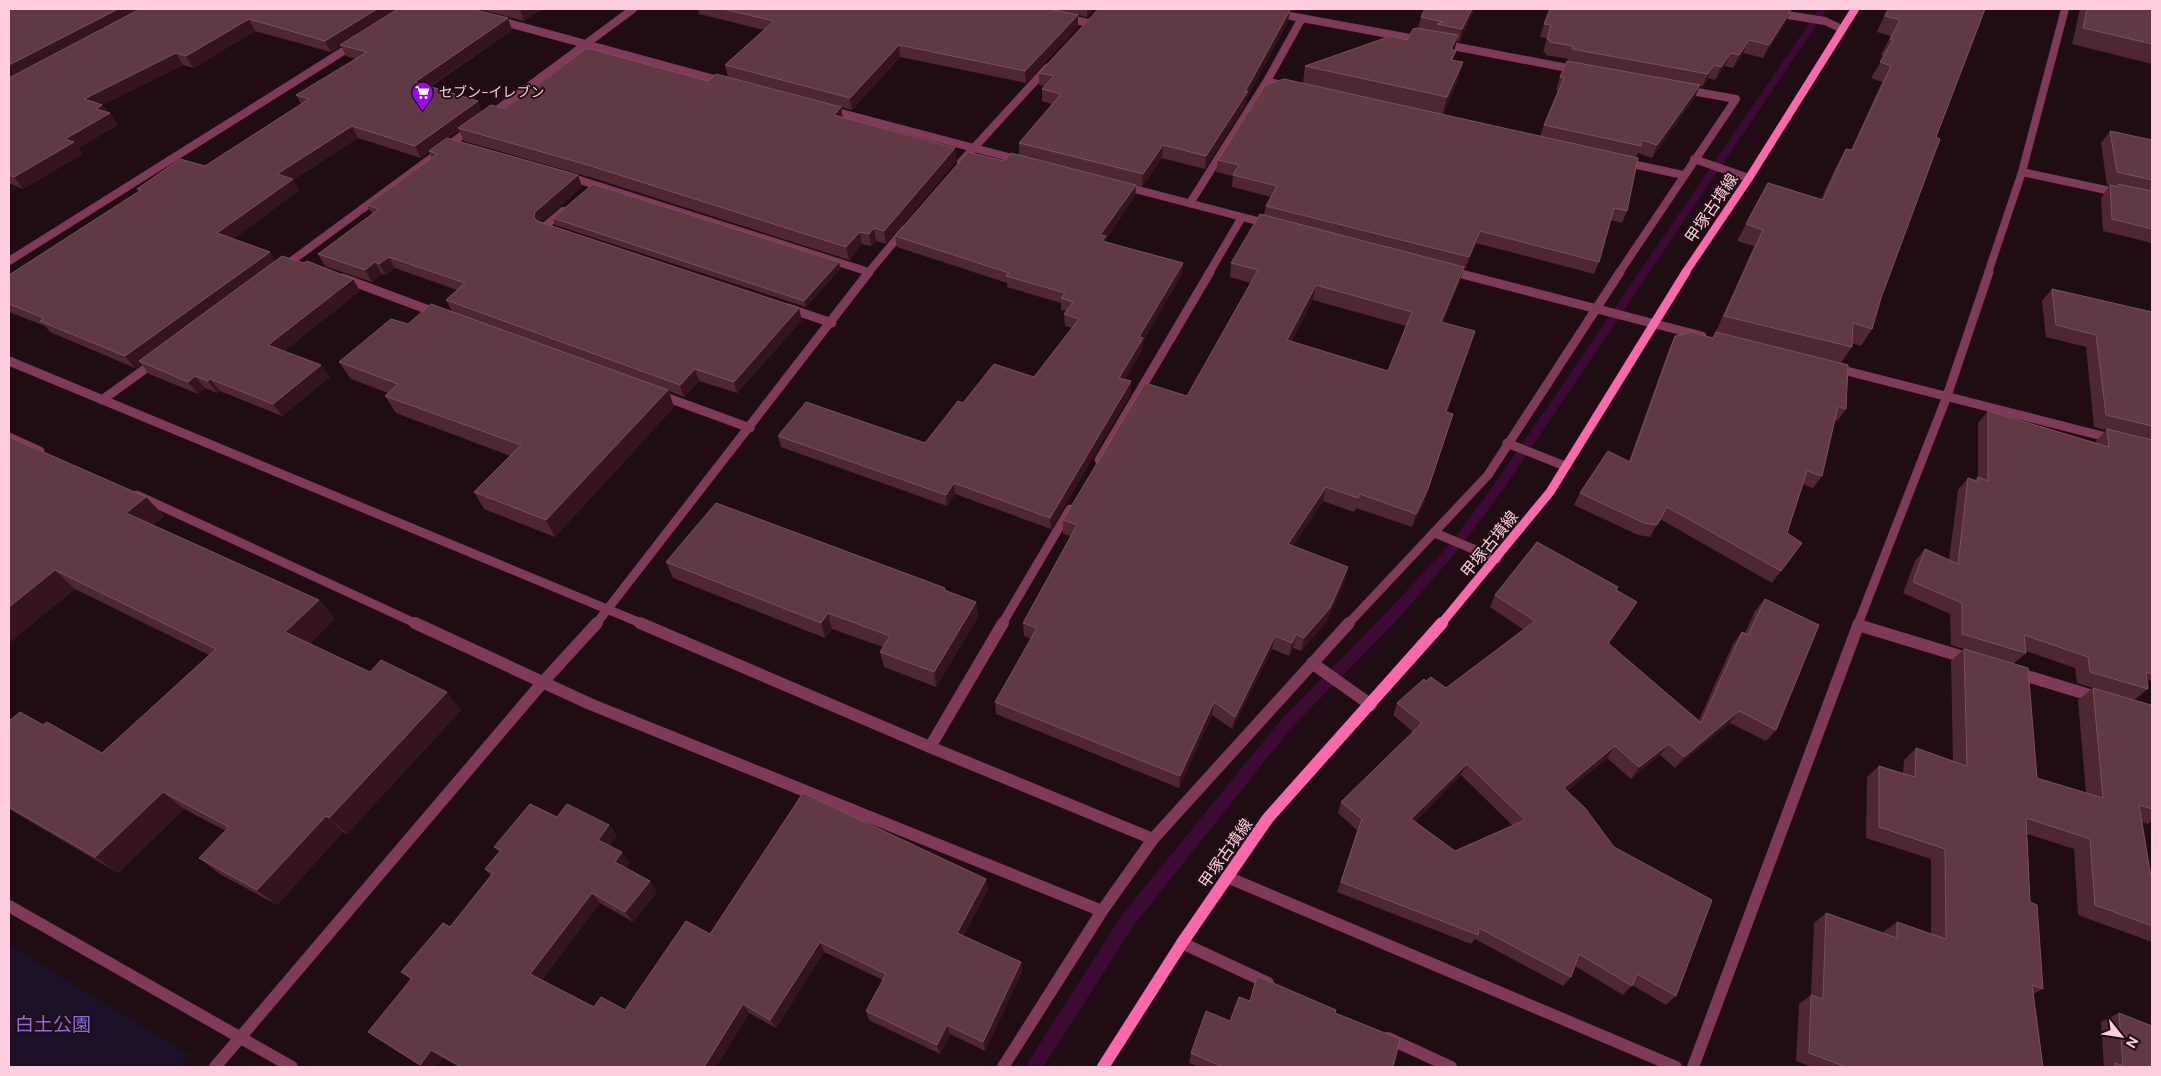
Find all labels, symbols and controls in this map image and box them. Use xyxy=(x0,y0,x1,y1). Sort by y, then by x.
supermarket icon: セブン-イレブン xyxy=(411,80,435,111)
place label: セブン-イレブン xyxy=(439,83,545,101)
street label: 甲塚古墳線 xyxy=(1680,169,1742,247)
street label: 甲塚古墳線 xyxy=(1456,507,1523,582)
street label: 甲塚古墳線 xyxy=(1194,814,1257,892)
north arrow xyxy=(2096,1011,2146,1061)
park label: 白土公園 xyxy=(15,1012,91,1037)
text: N xyxy=(2122,1034,2143,1051)

